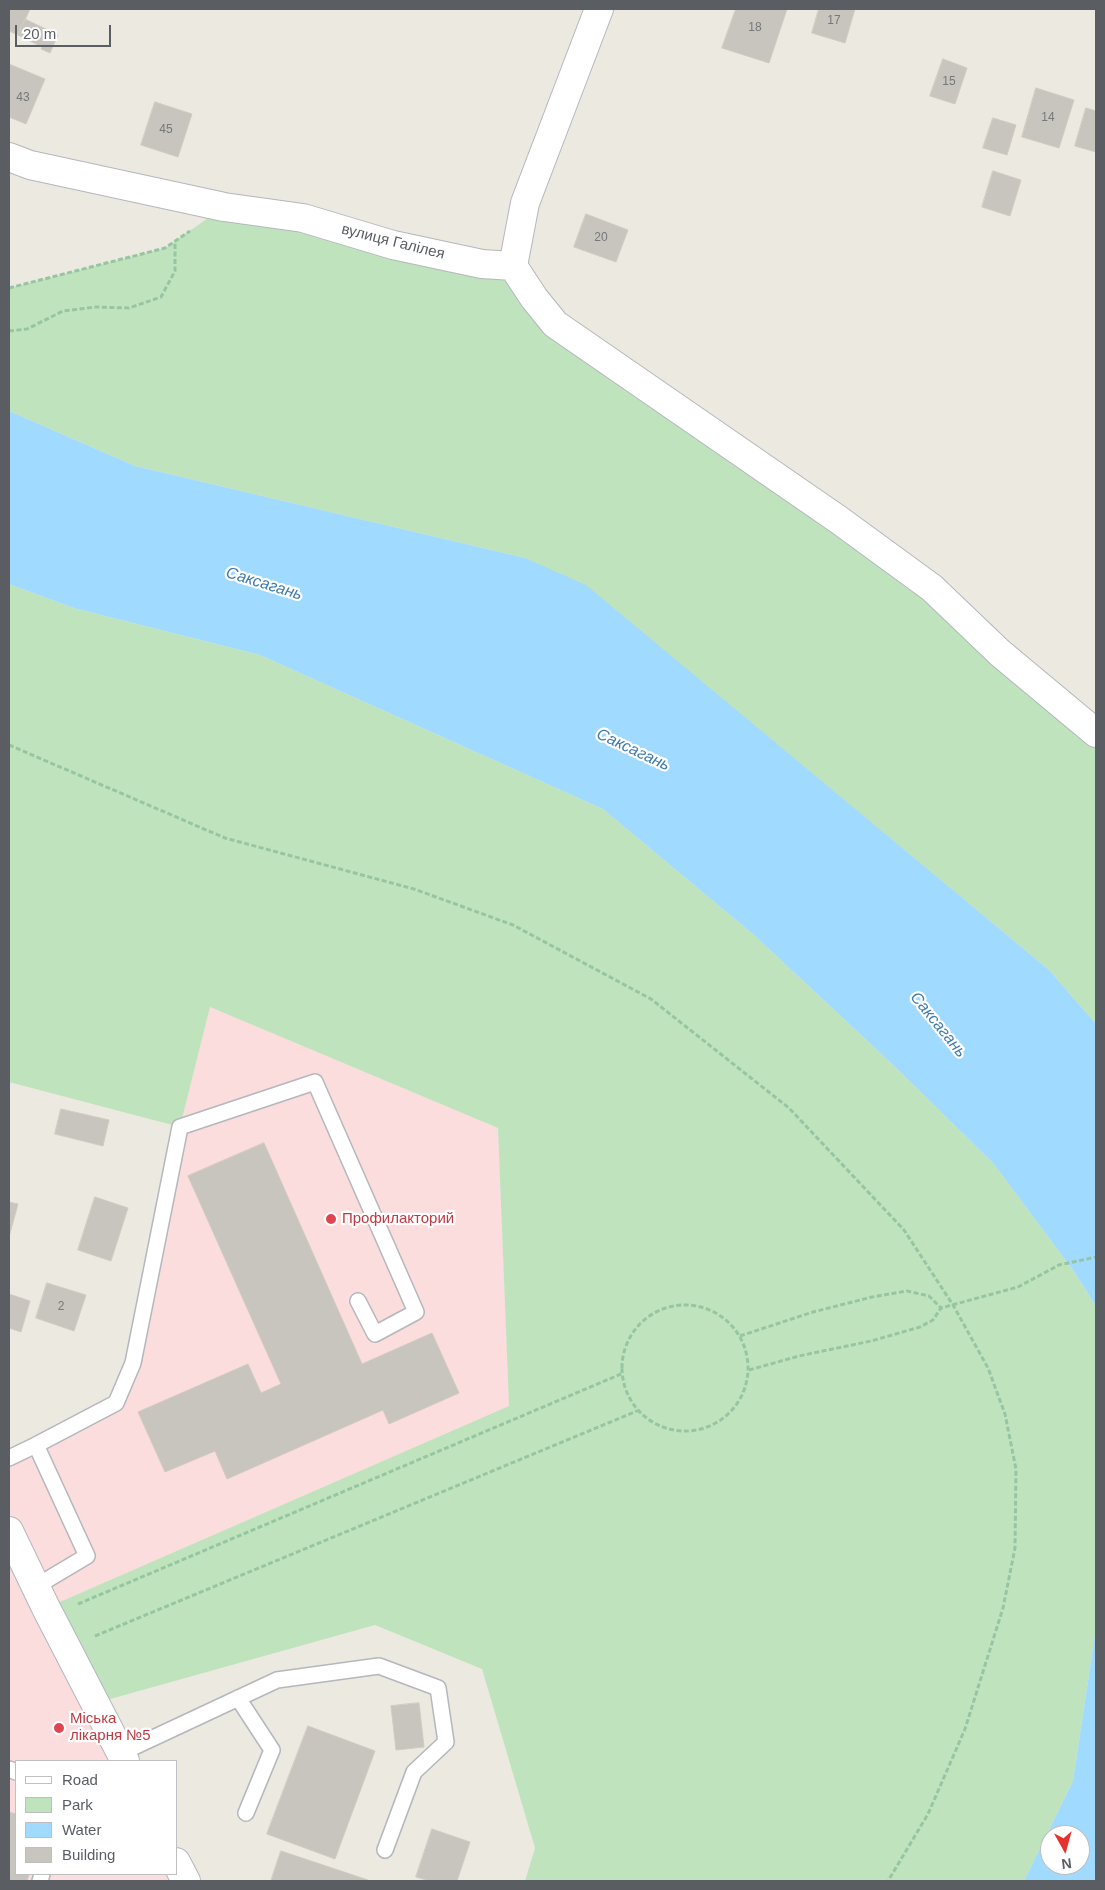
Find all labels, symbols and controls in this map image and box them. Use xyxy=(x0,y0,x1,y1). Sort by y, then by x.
house number: 17 xyxy=(827,14,841,28)
scale bar xyxy=(18,15,114,47)
house number: 18 xyxy=(748,21,762,35)
text: 20 m xyxy=(23,25,56,42)
house number: 15 xyxy=(942,75,956,89)
house number: 43 xyxy=(16,91,30,105)
house number: 14 xyxy=(1041,111,1055,125)
house number: 45 xyxy=(159,123,173,137)
street label: вулиця Галілея xyxy=(340,220,446,264)
house number: 20 xyxy=(594,231,608,245)
water label: Саксагань xyxy=(224,563,304,605)
water label: Саксагань xyxy=(593,725,673,775)
water label: Саксагань xyxy=(906,988,970,1062)
place label: Профилакторий xyxy=(342,1210,454,1228)
marker: Профилакторий xyxy=(324,1212,338,1226)
house number: 2 xyxy=(58,1300,64,1314)
place label: Міська лікарня №5 xyxy=(70,1710,151,1745)
marker: Міська лікарня №5 xyxy=(52,1721,66,1735)
legend xyxy=(15,1760,178,1875)
text: Road xyxy=(62,1771,98,1788)
text: Park xyxy=(62,1796,93,1813)
text: Water xyxy=(62,1821,101,1838)
north arrow xyxy=(1040,1825,1090,1875)
text: Building xyxy=(62,1846,115,1863)
text: N xyxy=(1061,1855,1073,1872)

